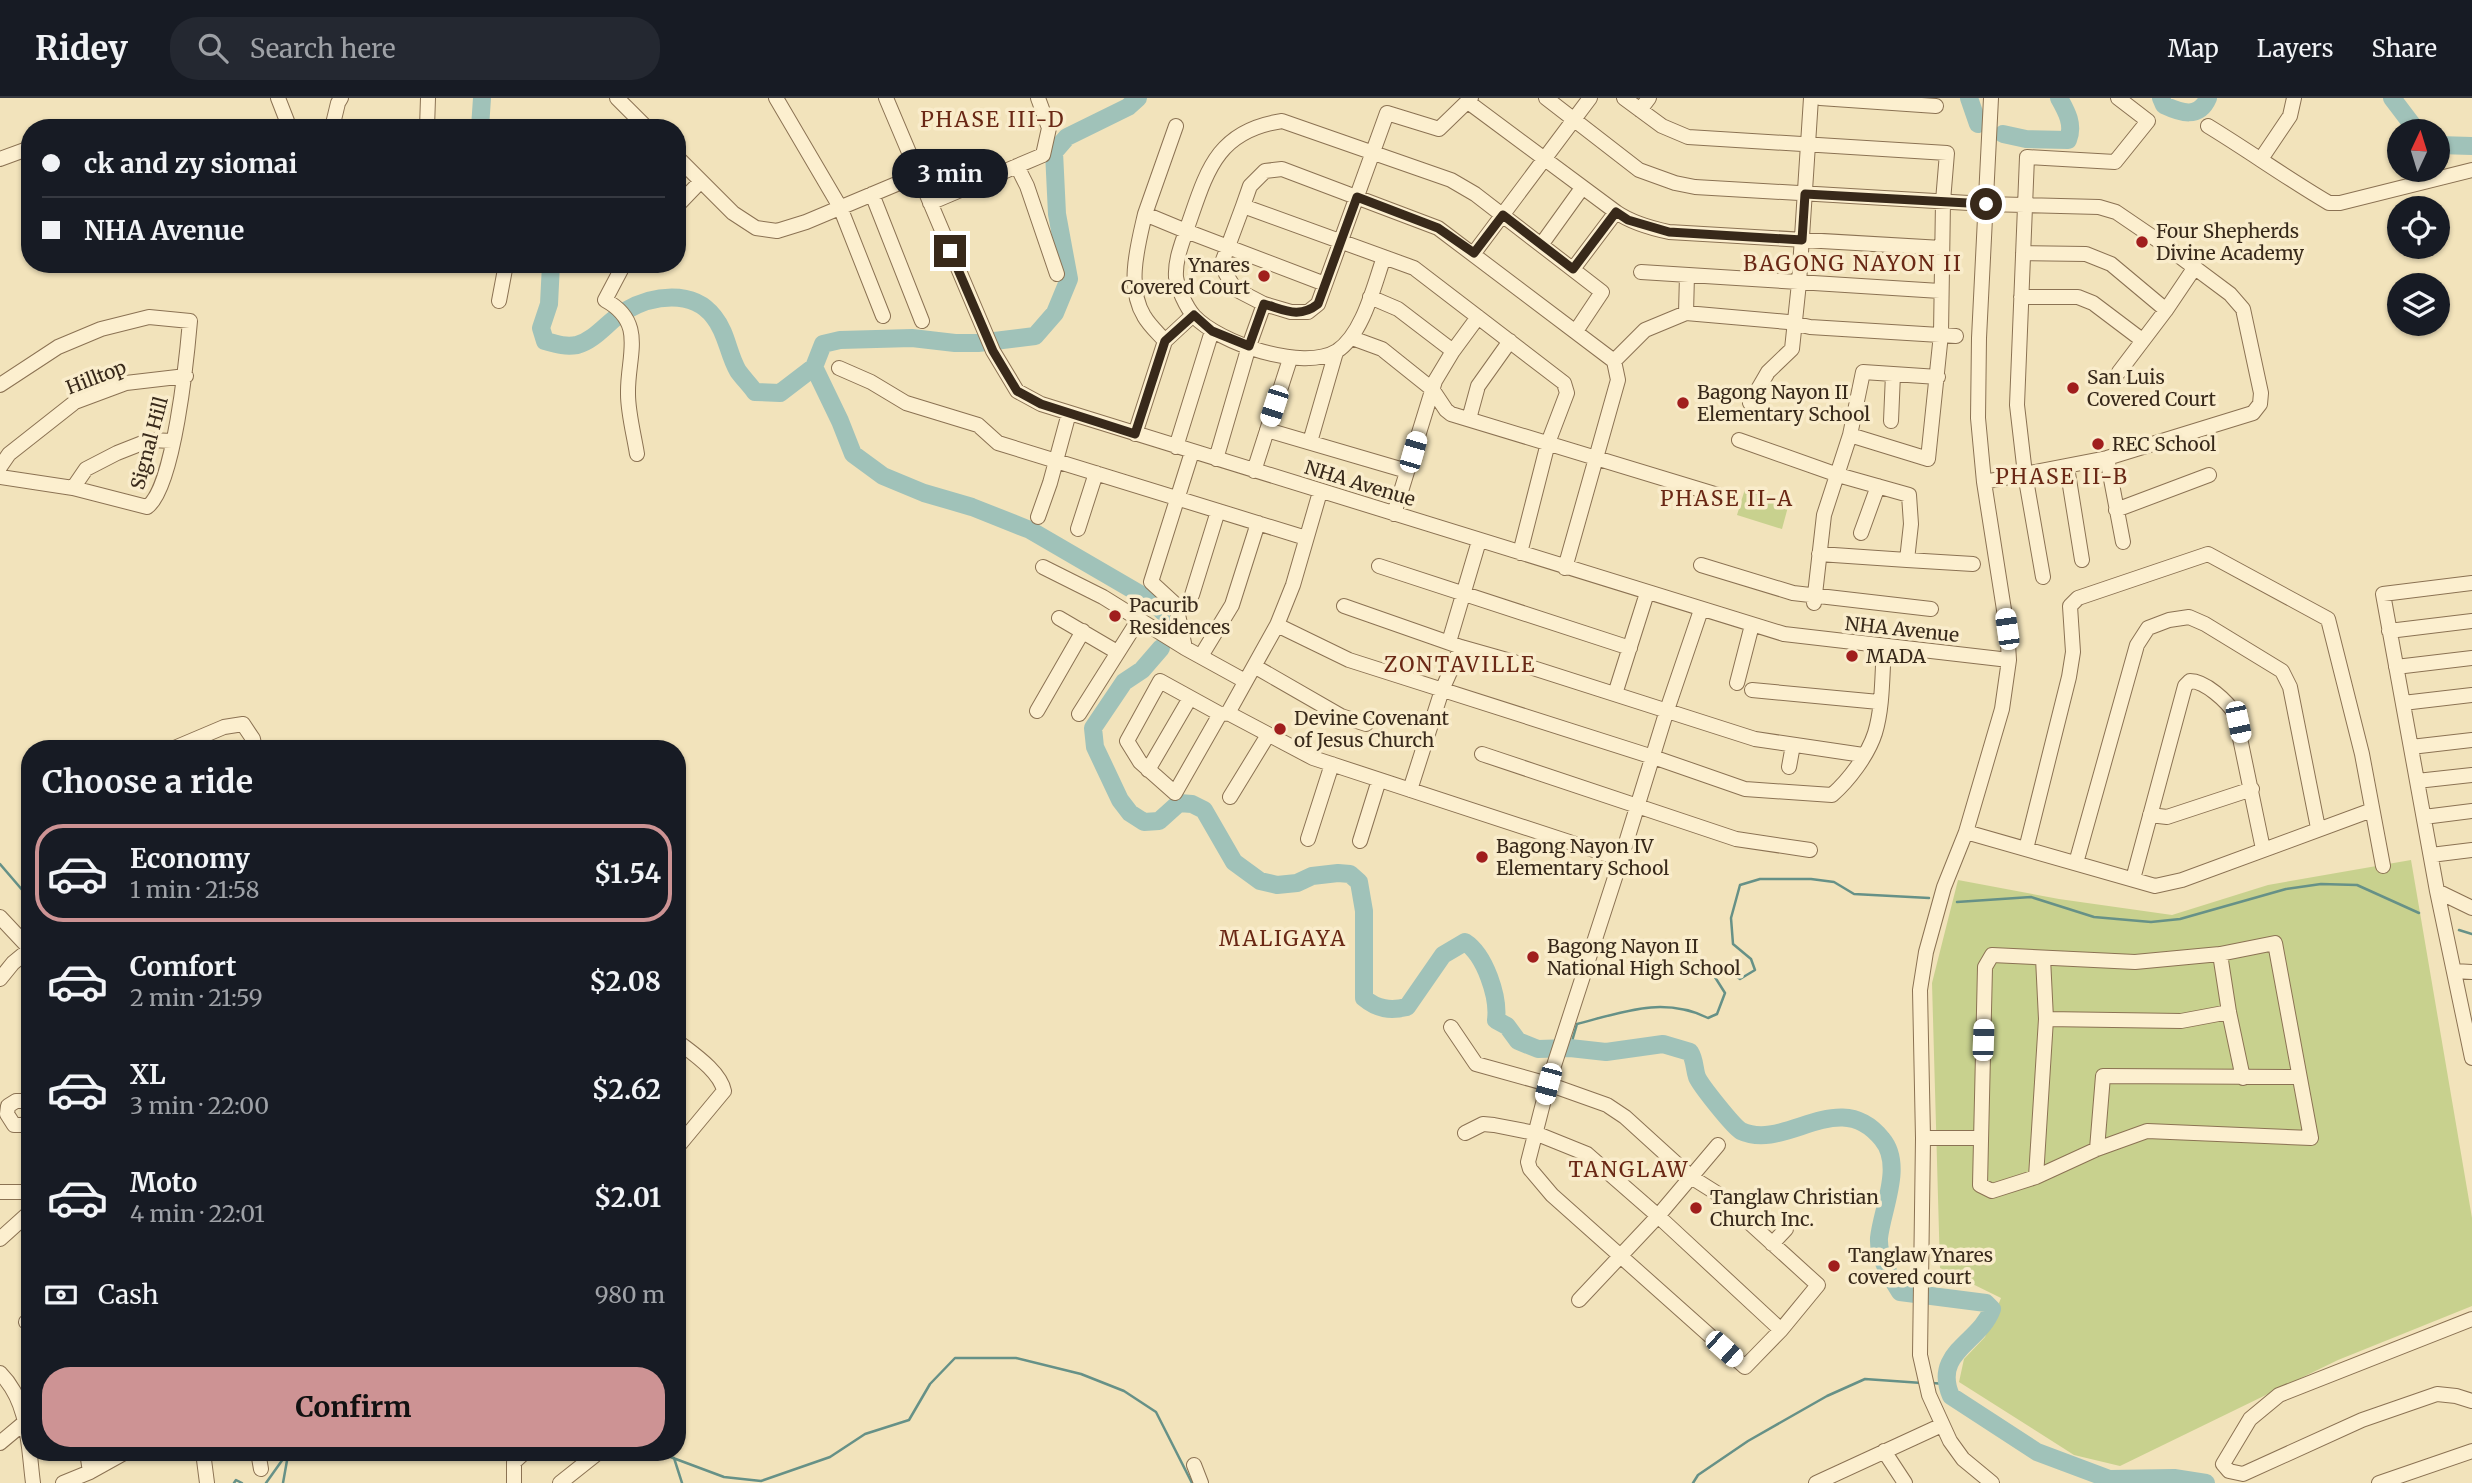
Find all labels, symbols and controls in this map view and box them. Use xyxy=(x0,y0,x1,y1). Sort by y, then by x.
search box xyxy=(170,17,660,80)
text: Ridey xyxy=(35,28,128,69)
icon: search xyxy=(194,29,232,67)
text: Search here xyxy=(250,32,396,65)
text: Map xyxy=(2168,33,2219,64)
text: Layers xyxy=(2257,33,2333,64)
text: Share xyxy=(2371,33,2437,64)
district label: PHASE III-D xyxy=(920,106,1066,133)
north arrow xyxy=(2387,119,2450,182)
map controls xyxy=(2387,119,2450,336)
text: ck and zy siomai xyxy=(84,147,297,180)
callout: 3 min xyxy=(892,150,1008,198)
text: 3 min xyxy=(917,159,983,188)
route start xyxy=(1970,188,2002,220)
button: locate xyxy=(2387,196,2450,259)
text: NHA Avenue xyxy=(84,214,244,247)
place label: Four Shepherds Divine Academy xyxy=(2156,219,2304,265)
marker: Four Shepherds Divine Academy xyxy=(2134,234,2150,250)
route end xyxy=(934,235,966,267)
district label: BAGONG NAYON II xyxy=(1743,250,1963,277)
place label: Ynares Covered Court xyxy=(1121,253,1251,299)
marker: Ynares Covered Court xyxy=(1256,268,1272,284)
button: layers xyxy=(2387,273,2450,336)
street label: Hilltop xyxy=(62,355,130,399)
place label: San Luis Covered Court xyxy=(2087,365,2217,411)
place label: Bagong Nayon II Elementary School xyxy=(1697,380,1870,426)
marker: San Luis Covered Court xyxy=(2065,380,2081,396)
car xyxy=(1258,383,1291,429)
street label: Signal Hill xyxy=(125,394,173,492)
marker: Bagong Nayon II Elementary School xyxy=(1675,395,1691,411)
car xyxy=(1398,429,1429,475)
place label: REC School xyxy=(2112,432,2216,456)
marker: REC School xyxy=(2090,436,2106,452)
street label: NHA Avenue xyxy=(1302,455,1418,511)
district label: PHASE II-B xyxy=(1995,463,2129,490)
district label: PHASE II-A xyxy=(1660,485,1794,512)
place label: Pacurib Residences xyxy=(1129,593,1230,639)
car xyxy=(1994,607,2021,651)
marker: Pacurib Residences xyxy=(1107,608,1123,624)
street label: NHA Avenue xyxy=(1844,611,1960,647)
place label: MADA xyxy=(1866,644,1926,668)
marker: MADA xyxy=(1844,648,1860,664)
district label: ZONTAVILLE xyxy=(1384,651,1536,678)
car xyxy=(2224,699,2253,745)
place label: Devine Covenant of Jesus Church xyxy=(1294,706,1450,752)
marker: Devine Covenant of Jesus Church xyxy=(1272,721,1288,737)
text: Choose a ride xyxy=(42,762,253,802)
place label: Bagong Nayon IV Elementary School xyxy=(1496,834,1669,880)
icon: car xyxy=(46,842,109,905)
text: Economy xyxy=(130,842,250,875)
marker: Bagong Nayon IV Elementary School xyxy=(1474,849,1490,865)
text: $1.54 xyxy=(594,857,661,890)
text: 1 min · 21:58 xyxy=(130,875,259,904)
district label: MALIGAYA xyxy=(1219,925,1347,952)
place label: Bagong Nayon II National High School xyxy=(1547,934,1741,980)
marker: Bagong Nayon II National High School xyxy=(1525,949,1541,965)
icon: car xyxy=(46,950,109,1013)
text: Comfort xyxy=(130,950,236,983)
text: $2.08 xyxy=(589,965,661,998)
text: 2 min · 21:59 xyxy=(130,983,263,1012)
car xyxy=(1972,1019,1995,1061)
icon: car xyxy=(46,1058,109,1121)
text: XL xyxy=(130,1058,166,1091)
car xyxy=(1533,1061,1564,1107)
text: $2.62 xyxy=(592,1073,661,1106)
text: 3 min · 22:00 xyxy=(130,1091,269,1120)
district label: TANGLAW xyxy=(1568,1156,1690,1183)
icon: car xyxy=(46,1166,109,1229)
text: Moto xyxy=(130,1166,197,1199)
text: $2.01 xyxy=(594,1181,661,1214)
place label: Tanglaw Christian Church Inc. xyxy=(1710,1185,1879,1231)
text: 4 min · 22:01 xyxy=(130,1199,265,1228)
marker: Tanglaw Christian Church Inc. xyxy=(1688,1200,1704,1216)
place label: Tanglaw Ynares covered court xyxy=(1848,1243,1993,1289)
marker: Tanglaw Ynares covered court xyxy=(1826,1258,1842,1274)
icon: cash xyxy=(42,1276,80,1314)
text: Cash xyxy=(98,1278,159,1311)
text: 980 m xyxy=(595,1280,665,1309)
car xyxy=(1702,1327,1747,1371)
button: Confirm xyxy=(42,1367,665,1447)

